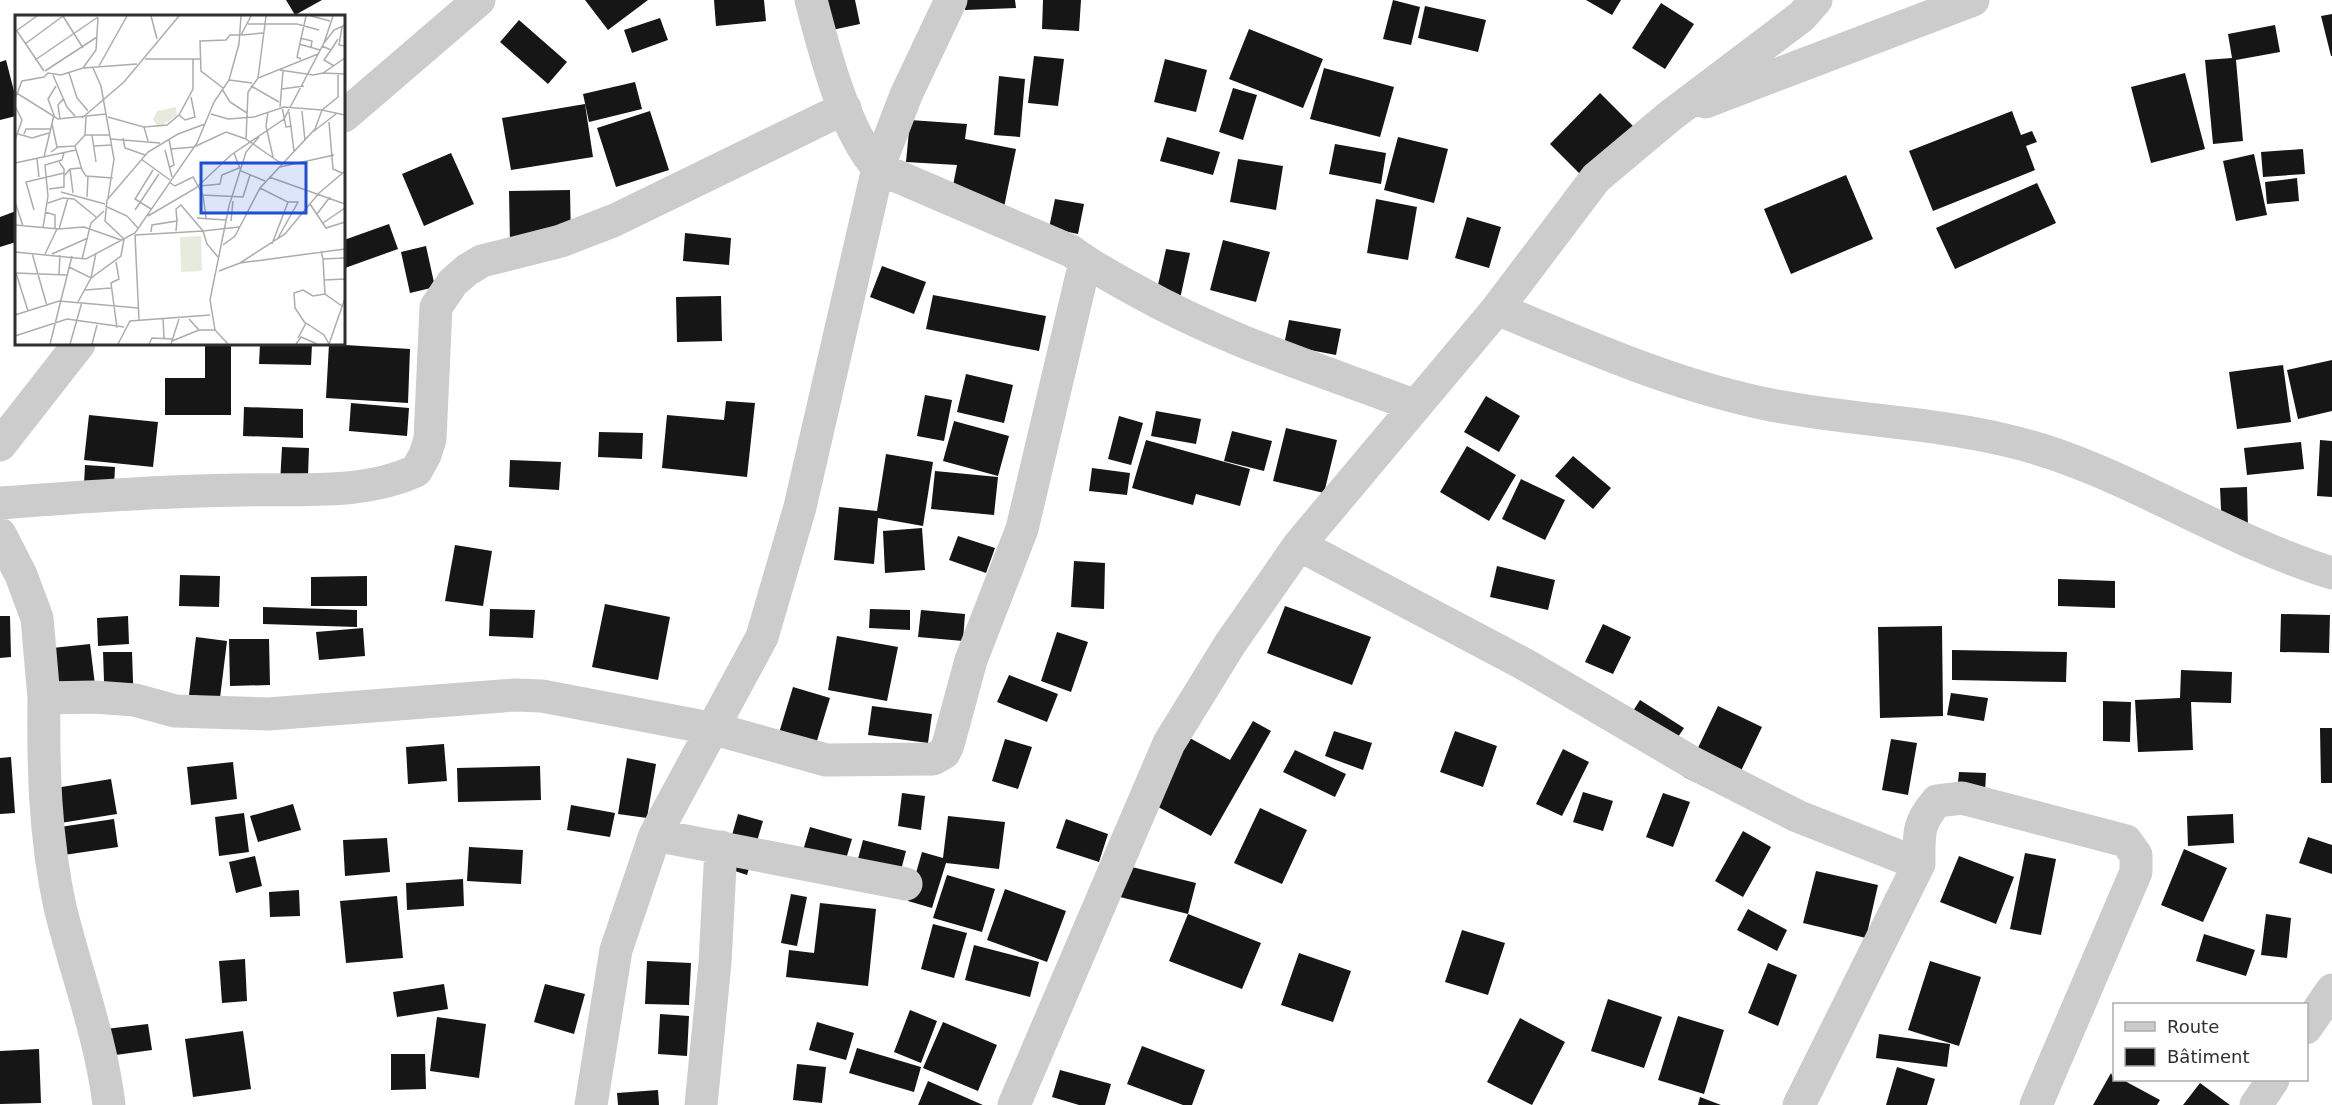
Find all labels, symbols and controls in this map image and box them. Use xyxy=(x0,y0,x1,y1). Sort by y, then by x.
inset map xyxy=(15,15,345,345)
legend xyxy=(2113,1003,2308,1081)
text: Route xyxy=(2167,1016,2219,1037)
text: Bâtiment xyxy=(2167,1046,2250,1067)

